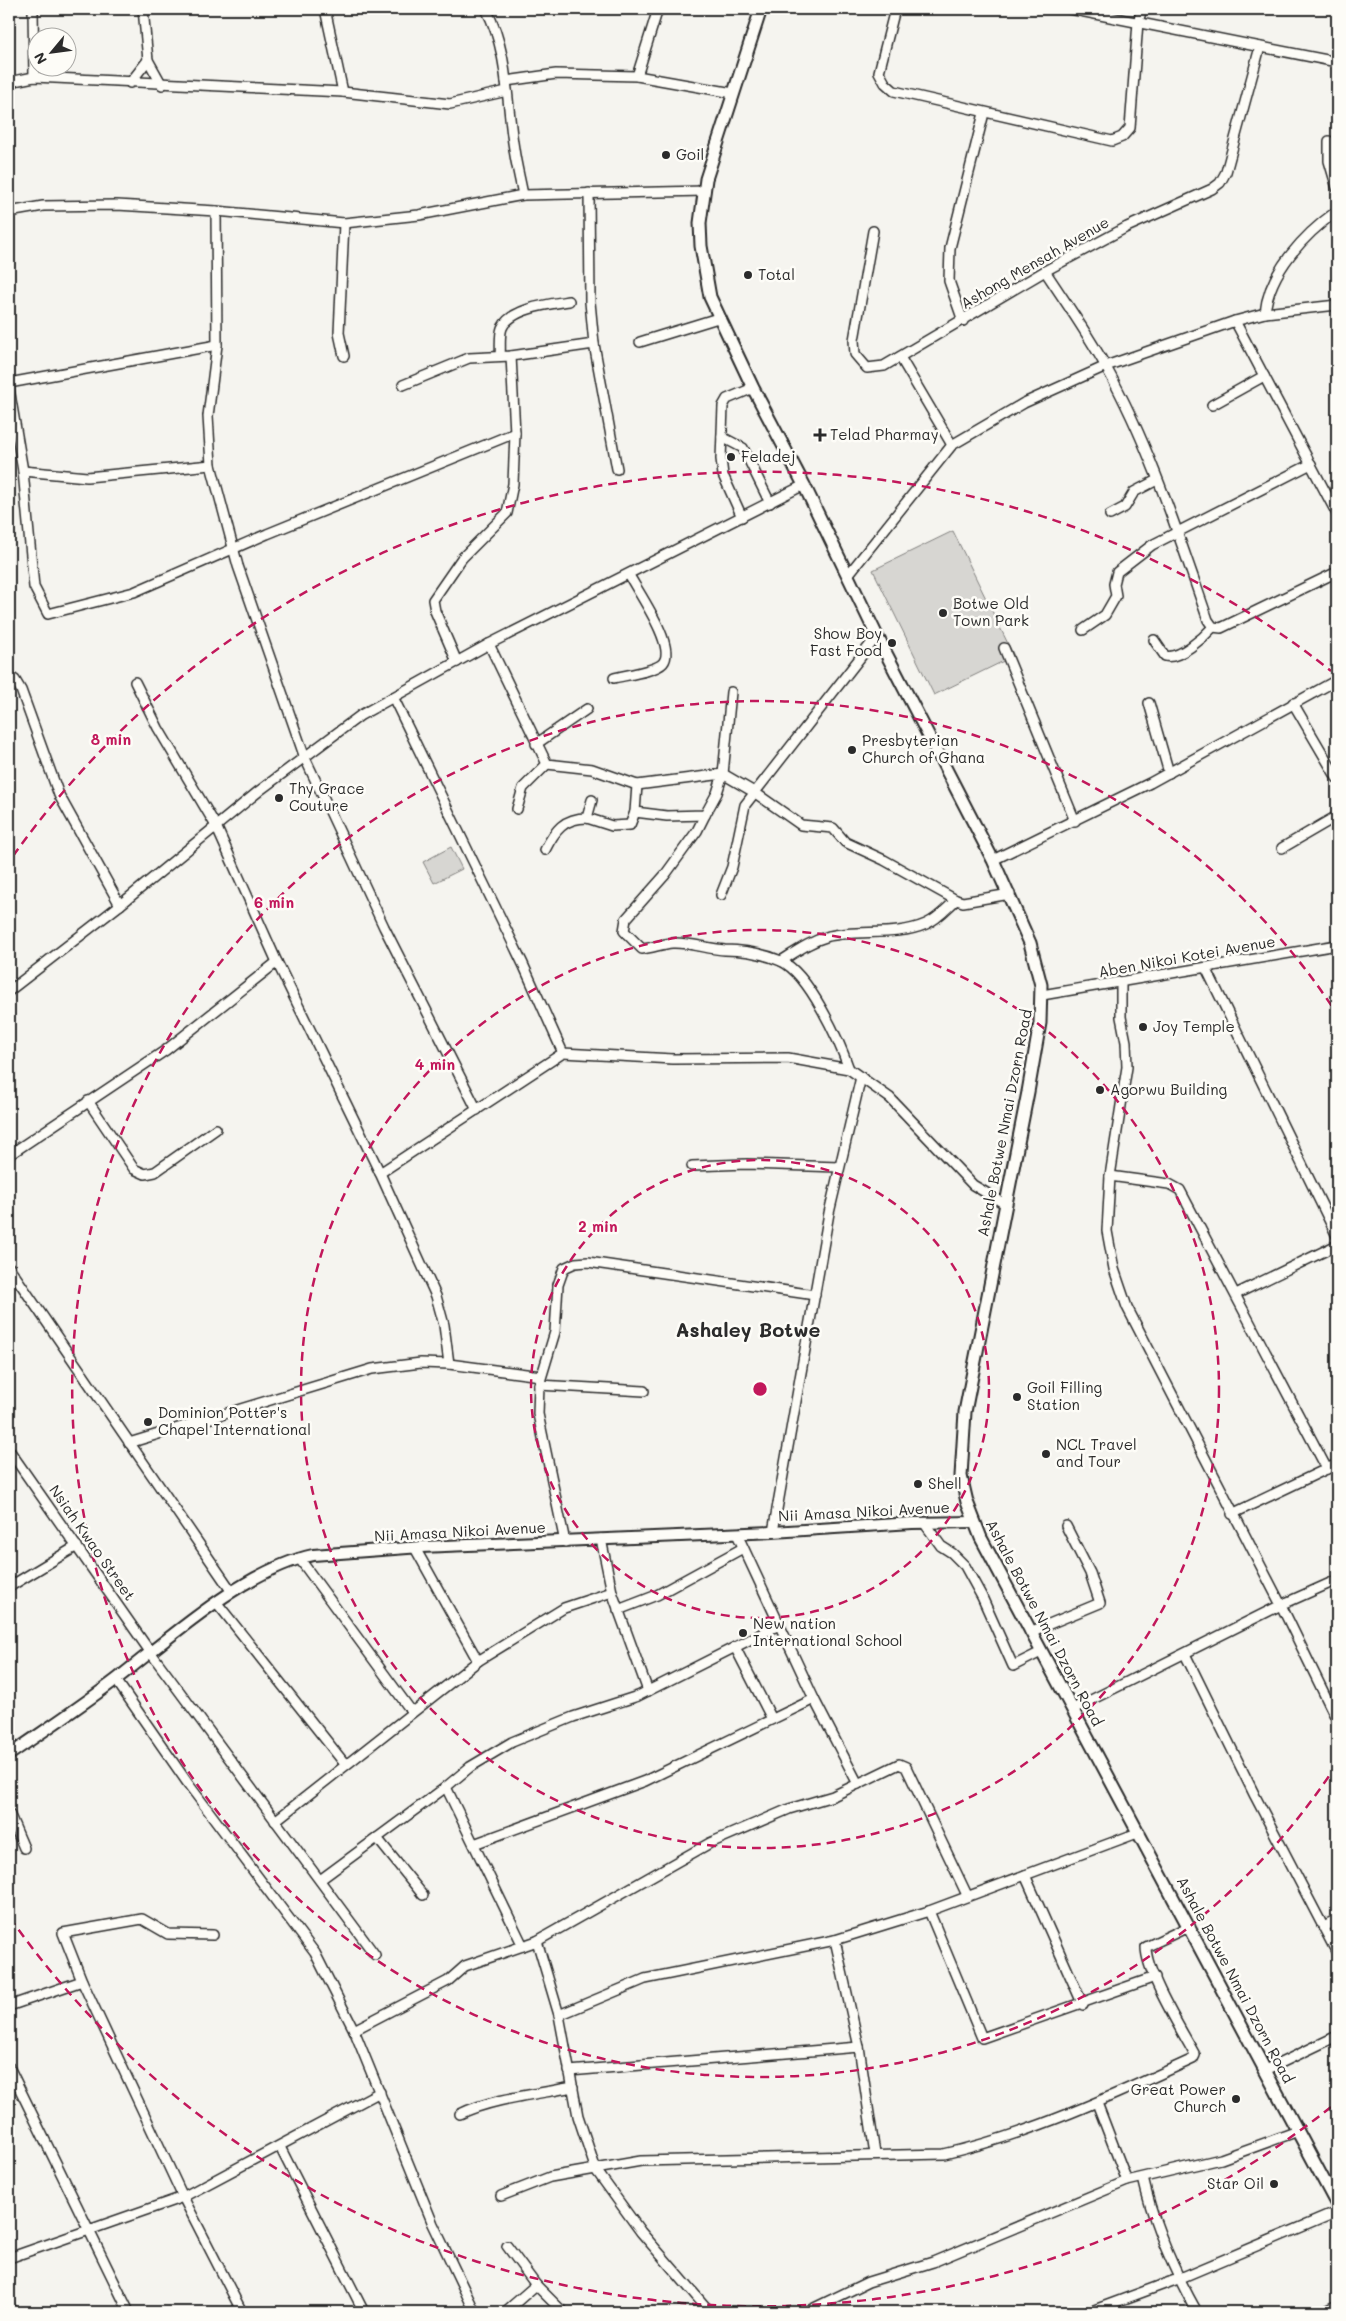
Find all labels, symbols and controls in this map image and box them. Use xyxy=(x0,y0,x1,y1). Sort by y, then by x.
north arrow xyxy=(28,28,78,78)
text: N xyxy=(29,49,51,68)
place label: Goil xyxy=(676,144,704,164)
marker: Goil xyxy=(660,149,672,161)
street label: Ashong Mensah Avenue xyxy=(957,211,1112,313)
place label: Total xyxy=(758,264,795,284)
marker: Total xyxy=(742,269,754,281)
place label: Telad Pharmay xyxy=(830,424,939,444)
marker: Telad Pharmay xyxy=(814,429,826,441)
place label: Feladej xyxy=(741,446,796,466)
marker: Feladej xyxy=(725,451,737,463)
place label: Botwe Old Town Park xyxy=(953,593,1029,630)
marker: Botwe Old Town Park xyxy=(937,607,949,619)
place label: Show Boy Fast Food xyxy=(810,623,882,660)
marker: Show Boy Fast Food xyxy=(886,637,898,649)
text: 8 min xyxy=(91,729,131,749)
place label: Presbyterian Church of Ghana xyxy=(862,730,985,767)
marker: Presbyterian Church of Ghana xyxy=(846,744,858,756)
place label: Thy Grace Couture xyxy=(289,778,365,815)
marker: Thy Grace Couture xyxy=(273,792,285,804)
text: 6 min xyxy=(254,892,294,912)
street label: Aben Nikoi Kotei Avenue xyxy=(1097,931,1277,981)
street label: Ashale Botwe Nmai Dzorn Road xyxy=(972,1007,1036,1238)
place label: Joy Temple xyxy=(1153,1016,1235,1036)
marker: Joy Temple xyxy=(1137,1021,1149,1033)
text: 4 min xyxy=(415,1054,455,1074)
place label: Agorwu Building xyxy=(1110,1079,1227,1099)
marker: Agorwu Building xyxy=(1094,1084,1106,1096)
text: 2 min xyxy=(578,1216,618,1236)
district label: Ashaley Botwe xyxy=(675,1316,821,1342)
place label: Goil Filling Station xyxy=(1027,1377,1103,1414)
centre of rings xyxy=(751,1380,769,1398)
marker: Goil Filling Station xyxy=(1011,1391,1023,1403)
place label: Dominion Potter's Chapel International xyxy=(158,1402,311,1439)
marker: Dominion Potter's Chapel International xyxy=(142,1416,154,1428)
place label: NCL Travel and Tour xyxy=(1056,1434,1137,1471)
marker: NCL Travel and Tour xyxy=(1040,1448,1052,1460)
place label: Shell xyxy=(928,1473,962,1493)
marker: Shell xyxy=(912,1478,924,1490)
street label: Nsiah Kwao Street xyxy=(45,1481,140,1604)
street label: Nii Amasa Nikoi Avenue xyxy=(778,1497,950,1525)
street label: Ashale Botwe Nmai Dzorn Road xyxy=(982,1516,1108,1729)
street label: Nii Amasa Nikoi Avenue xyxy=(374,1517,546,1545)
place label: New nation International School xyxy=(753,1613,903,1650)
marker: New nation International School xyxy=(737,1627,749,1639)
street label: Ashale Botwe Nmai Dzorn Road xyxy=(1173,1873,1299,2086)
place label: Great Power Church xyxy=(1131,2079,1226,2116)
marker: Great Power Church xyxy=(1230,2093,1242,2105)
place label: Star Oil xyxy=(1207,2173,1264,2193)
marker: Star Oil xyxy=(1268,2178,1280,2190)

